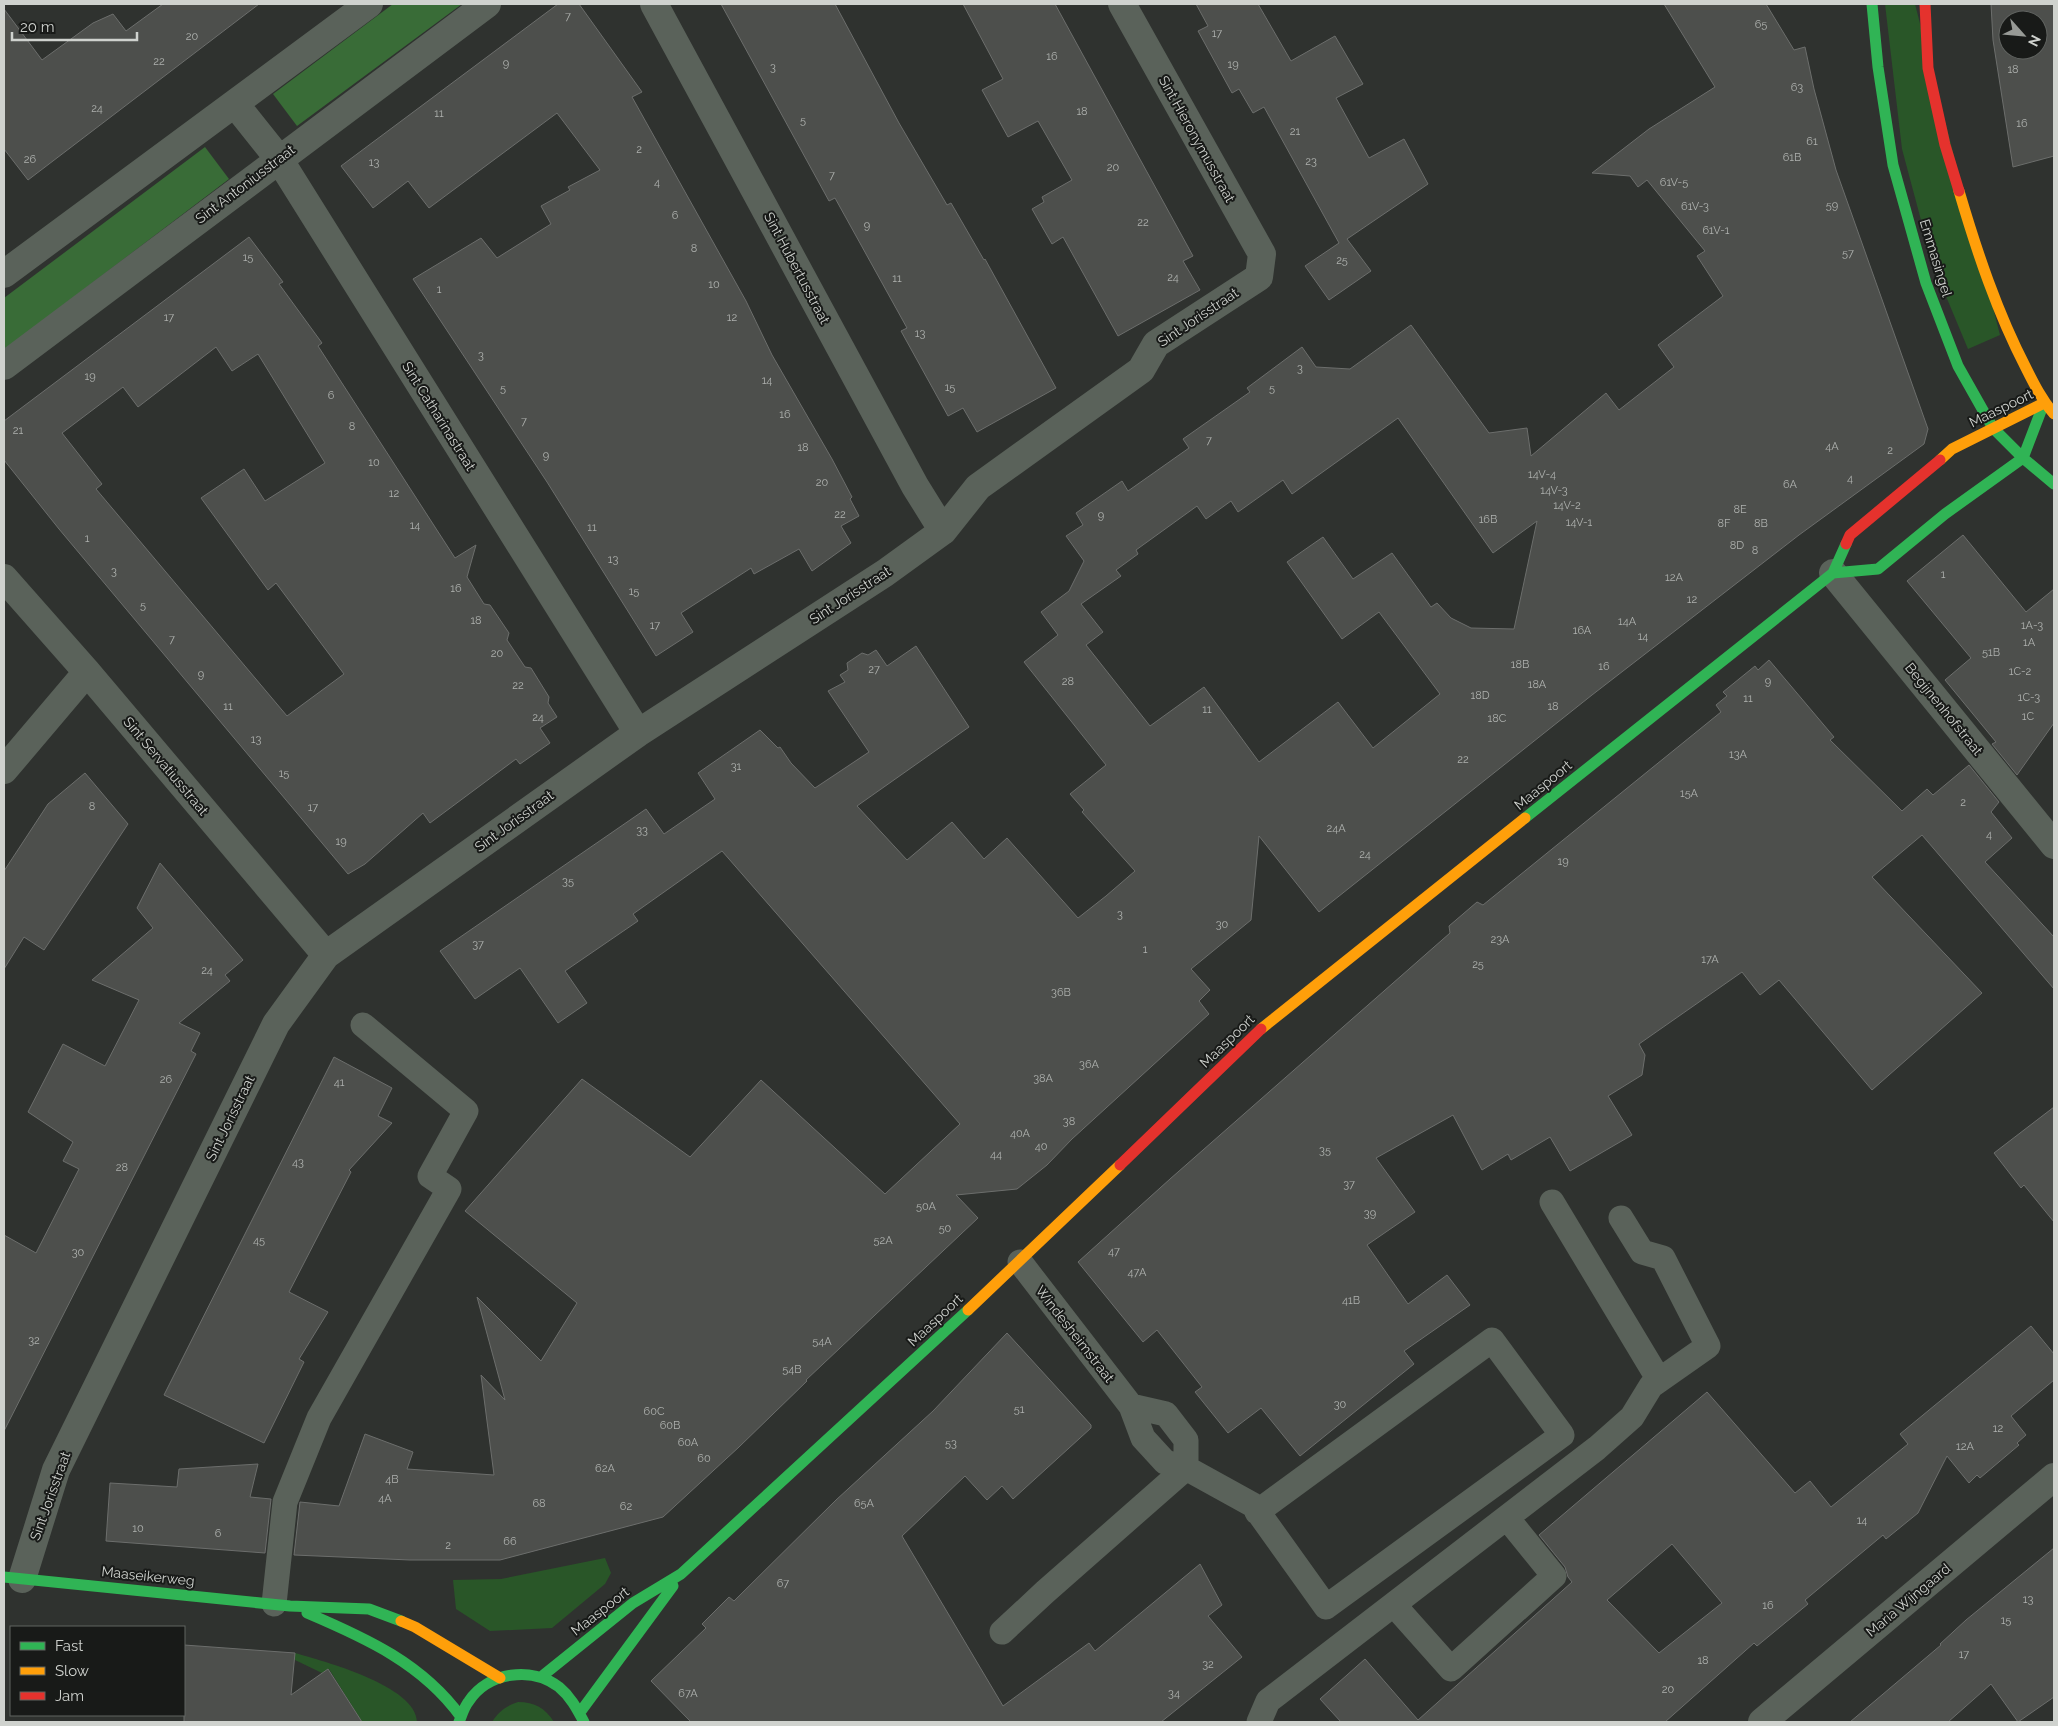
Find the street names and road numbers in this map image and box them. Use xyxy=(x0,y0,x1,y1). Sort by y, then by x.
street label: Sint Hieronymusstraat xyxy=(1156,73,1239,205)
street label: Sint Antoniusstraat xyxy=(192,141,298,227)
street label: Sint Hubertusstraat xyxy=(761,209,833,327)
street label: Emmasingel xyxy=(1917,217,1955,299)
street label: Sint Jorisstraat xyxy=(1155,284,1241,350)
street label: Sint Catharinastraat xyxy=(399,359,479,474)
street label: Maaspoort xyxy=(1966,386,2036,430)
street label: Sint Jorisstraat xyxy=(806,563,894,627)
street label: Begijnenhofstraat xyxy=(1902,660,1986,759)
street label: Sint Servatiusstraat xyxy=(120,714,212,819)
street label: Maaspoort xyxy=(1511,757,1575,813)
street label: Sint Jorisstraat xyxy=(472,787,557,855)
street label: Maaspoort xyxy=(1197,1011,1258,1071)
street label: Sint Jorisstraat xyxy=(202,1072,258,1163)
street label: Windesheimstraat xyxy=(1032,1283,1118,1386)
street label: Maaspoort xyxy=(904,1290,966,1349)
street label: Sint Jorisstraat xyxy=(27,1449,74,1543)
street label: Maria Wijngaard xyxy=(1863,1560,1953,1640)
street label: Maaseikerweg xyxy=(101,1563,195,1589)
street label: Maaspoort xyxy=(568,1583,632,1639)

